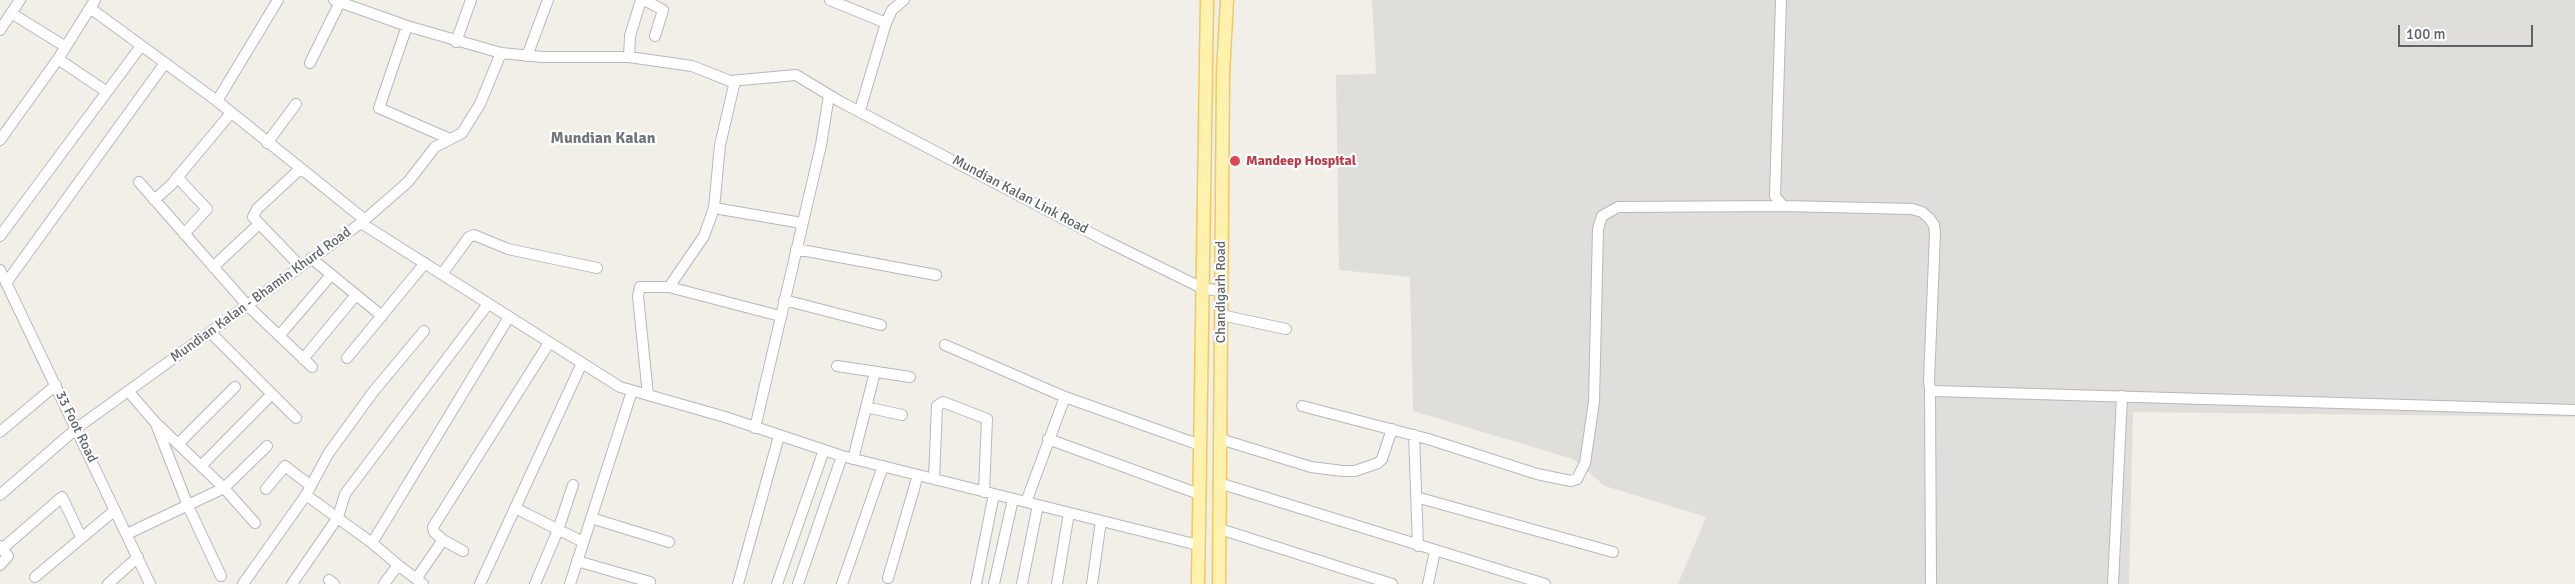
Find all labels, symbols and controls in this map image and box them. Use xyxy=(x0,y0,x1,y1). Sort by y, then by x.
scale bar xyxy=(2400,15,2535,47)
text: 100 m xyxy=(2406,25,2446,43)
district label: Mundian Kalan xyxy=(551,129,655,149)
street label: Mundian Kalan Link Road xyxy=(949,152,1091,238)
place label: Mandeep Hospital xyxy=(1246,153,1356,169)
marker: Mandeep Hospital xyxy=(1228,154,1242,168)
street label: Mundian Kalan - Bhamin Khurd Road xyxy=(168,224,354,366)
street label: Chandigarh Road xyxy=(1213,241,1229,343)
street label: 33 Foot Road xyxy=(51,388,101,466)

